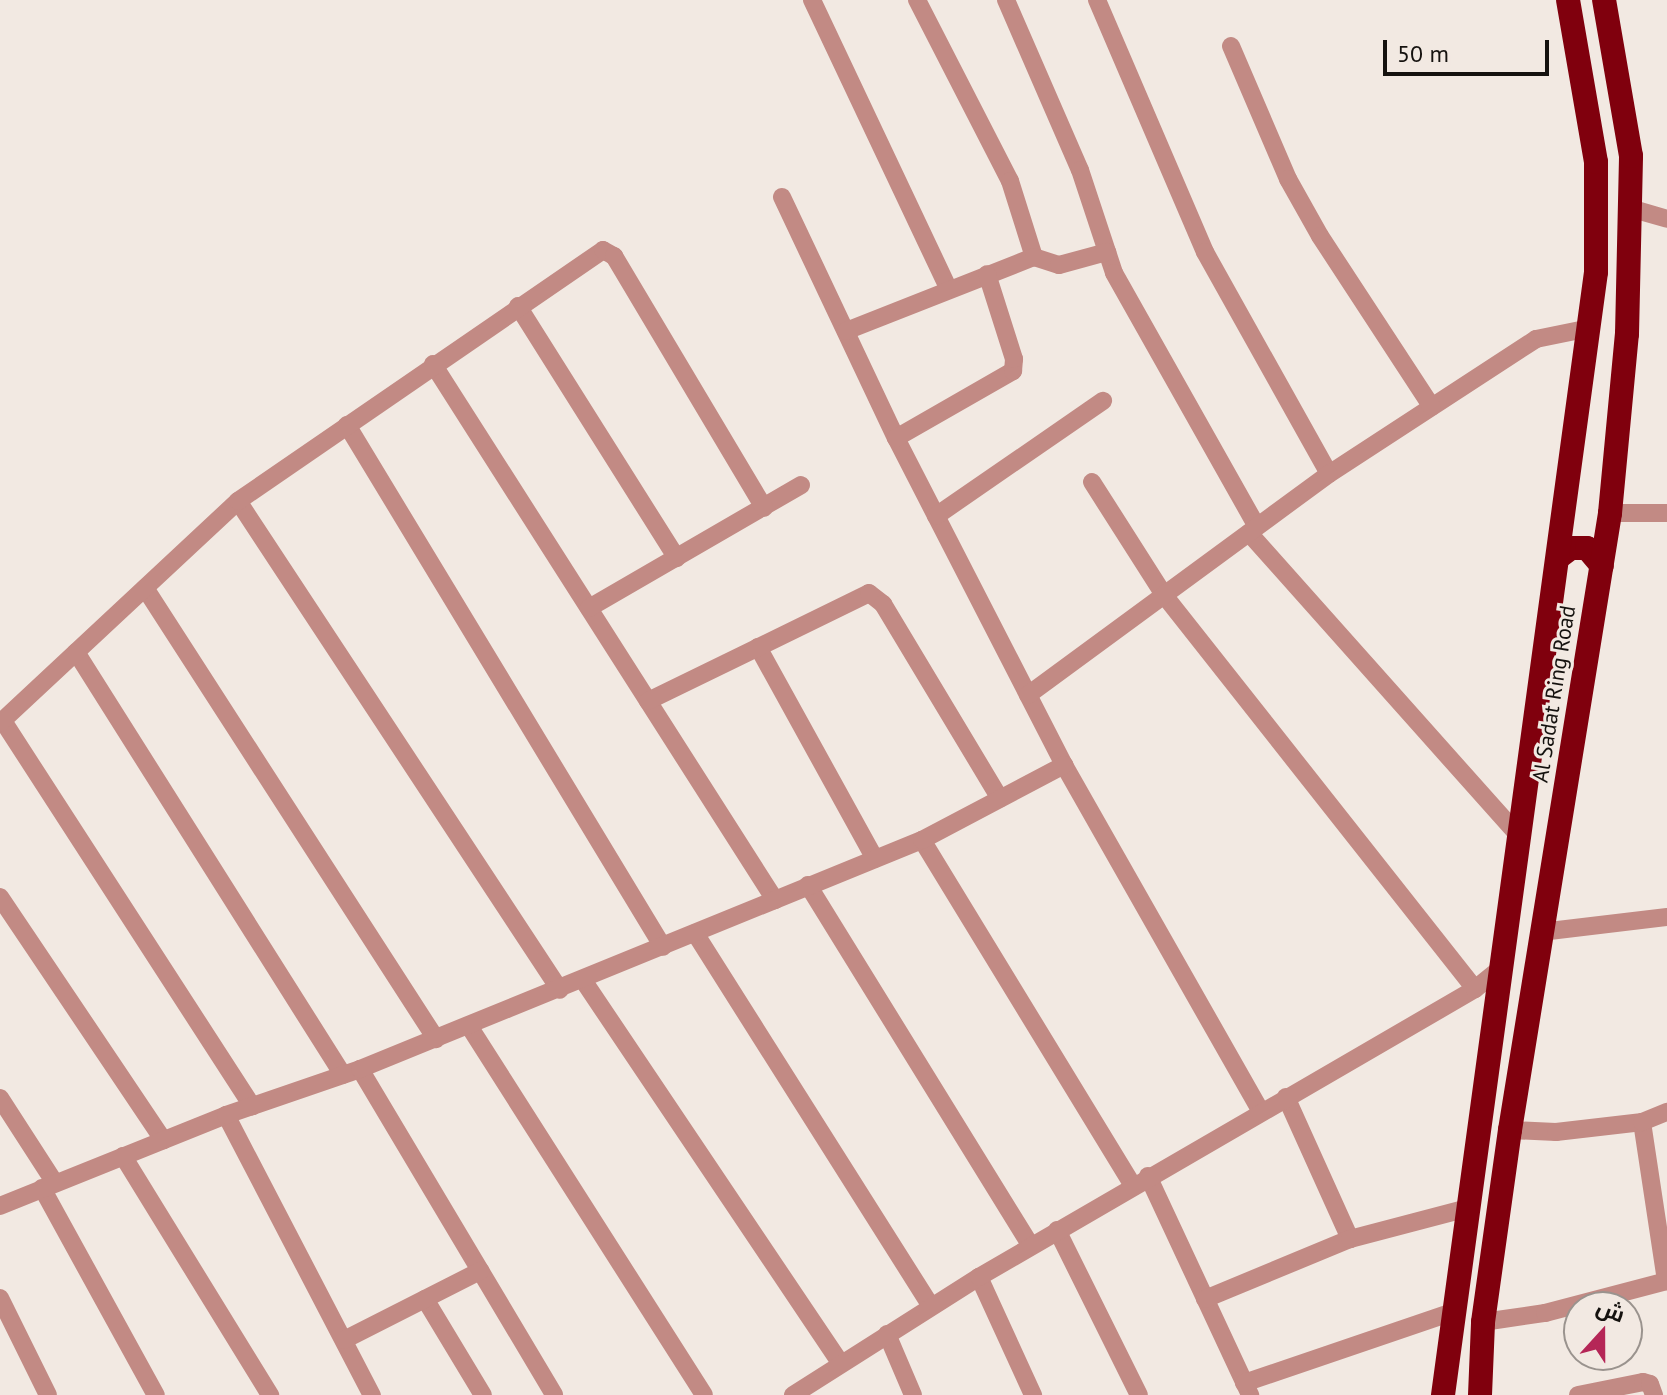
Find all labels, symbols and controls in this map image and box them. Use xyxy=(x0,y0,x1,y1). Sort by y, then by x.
scale bar xyxy=(1387,24,1553,74)
text: 50 m xyxy=(1397,38,1449,69)
street label: Al Sadat Ring Road xyxy=(1527,603,1581,785)
north arrow xyxy=(1563,1291,1643,1371)
text: ش xyxy=(1593,1292,1629,1329)

